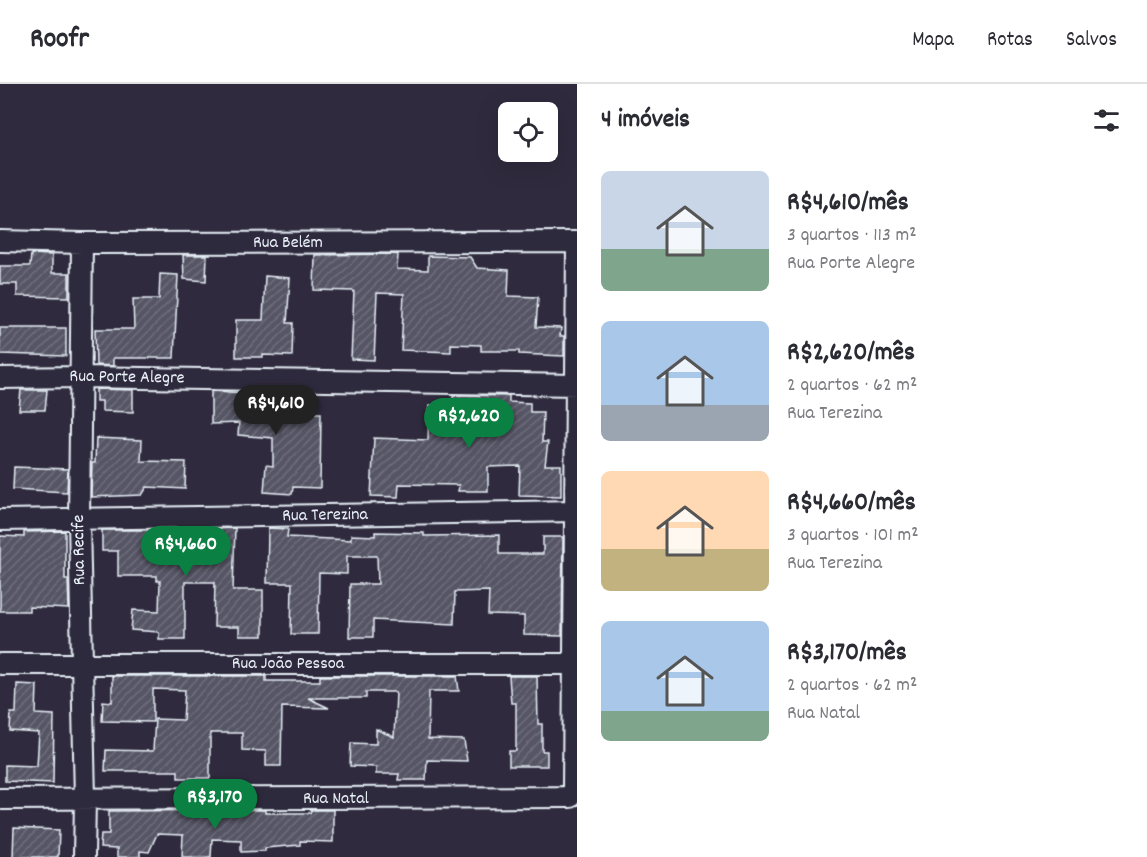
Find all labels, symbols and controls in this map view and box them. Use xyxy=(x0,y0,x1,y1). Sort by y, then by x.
text: Roofr xyxy=(30,21,89,61)
text: Mapa xyxy=(912,26,954,56)
text: Rotas xyxy=(987,26,1033,56)
text: Salvos xyxy=(1066,26,1117,56)
map controls xyxy=(498,102,558,162)
button: locate xyxy=(498,102,558,162)
text: 4 imóveis xyxy=(601,102,690,139)
icon: filters xyxy=(1090,104,1123,137)
text: R$4,610/mês xyxy=(787,185,909,222)
icon: home xyxy=(649,195,721,267)
text: 3 quartos · 113 m² xyxy=(787,222,916,250)
street label: Rua Belém xyxy=(253,231,323,256)
text: Rua Porte Alegre xyxy=(787,250,915,278)
text: R$2,620/mês xyxy=(787,335,915,372)
icon: home xyxy=(649,345,721,417)
street label: Rua Porte Alegre xyxy=(69,364,185,392)
text: 2 quartos · 62 m² xyxy=(787,372,917,400)
pin: R$4,610 xyxy=(221,385,331,436)
text: R$4,610 xyxy=(247,390,305,418)
pin: R$2,620 xyxy=(414,398,524,449)
text: Rua Terezina xyxy=(787,400,882,428)
text: R$2,620 xyxy=(438,403,500,431)
text: R$4,660/mês xyxy=(787,485,916,522)
icon: home xyxy=(649,495,721,567)
street label: Rua Terezina xyxy=(282,503,369,529)
street label: Rua Recife xyxy=(67,514,93,585)
text: 3 quartos · 101 m² xyxy=(787,522,918,550)
pin: R$4,660 xyxy=(131,526,241,577)
text: R$4,660 xyxy=(155,531,217,559)
text: Rua Terezina xyxy=(787,550,882,578)
text: R$3,170/mês xyxy=(787,635,907,672)
icon: home xyxy=(649,645,721,717)
street label: Rua João Pessoa xyxy=(232,652,345,677)
text: 2 quartos · 62 m² xyxy=(787,672,917,700)
text: Rua Natal xyxy=(787,700,860,728)
pin: R$3,170 xyxy=(160,779,270,830)
text: R$3,170 xyxy=(187,784,243,812)
street label: Rua Natal xyxy=(303,787,370,812)

